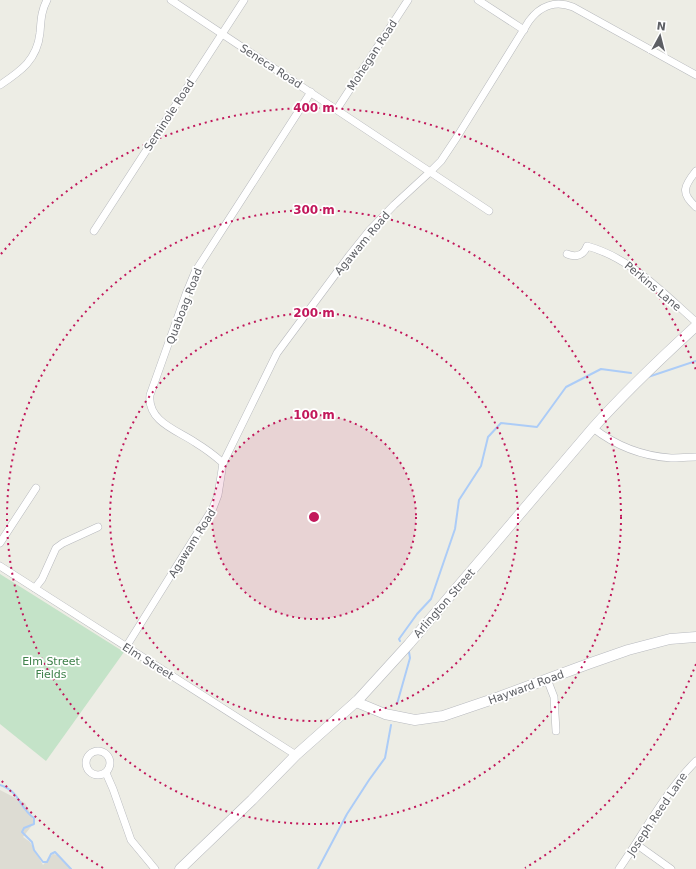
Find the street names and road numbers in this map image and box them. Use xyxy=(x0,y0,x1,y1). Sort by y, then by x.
street label: Mohegan Road xyxy=(345,17,400,93)
street label: Seneca Road xyxy=(237,42,304,91)
street label: Seminole Road xyxy=(142,77,197,153)
street label: Agawam Road xyxy=(332,209,393,278)
street label: Perkins Lane xyxy=(622,259,684,314)
street label: Quaboag Road xyxy=(164,266,205,346)
street label: Agawam Road xyxy=(166,506,219,580)
street label: Arlington Street xyxy=(411,566,478,640)
street label: Elm Street xyxy=(120,641,176,683)
street label: Hayward Road xyxy=(487,668,566,707)
street label: Joseph Reed Lane xyxy=(624,770,690,859)

